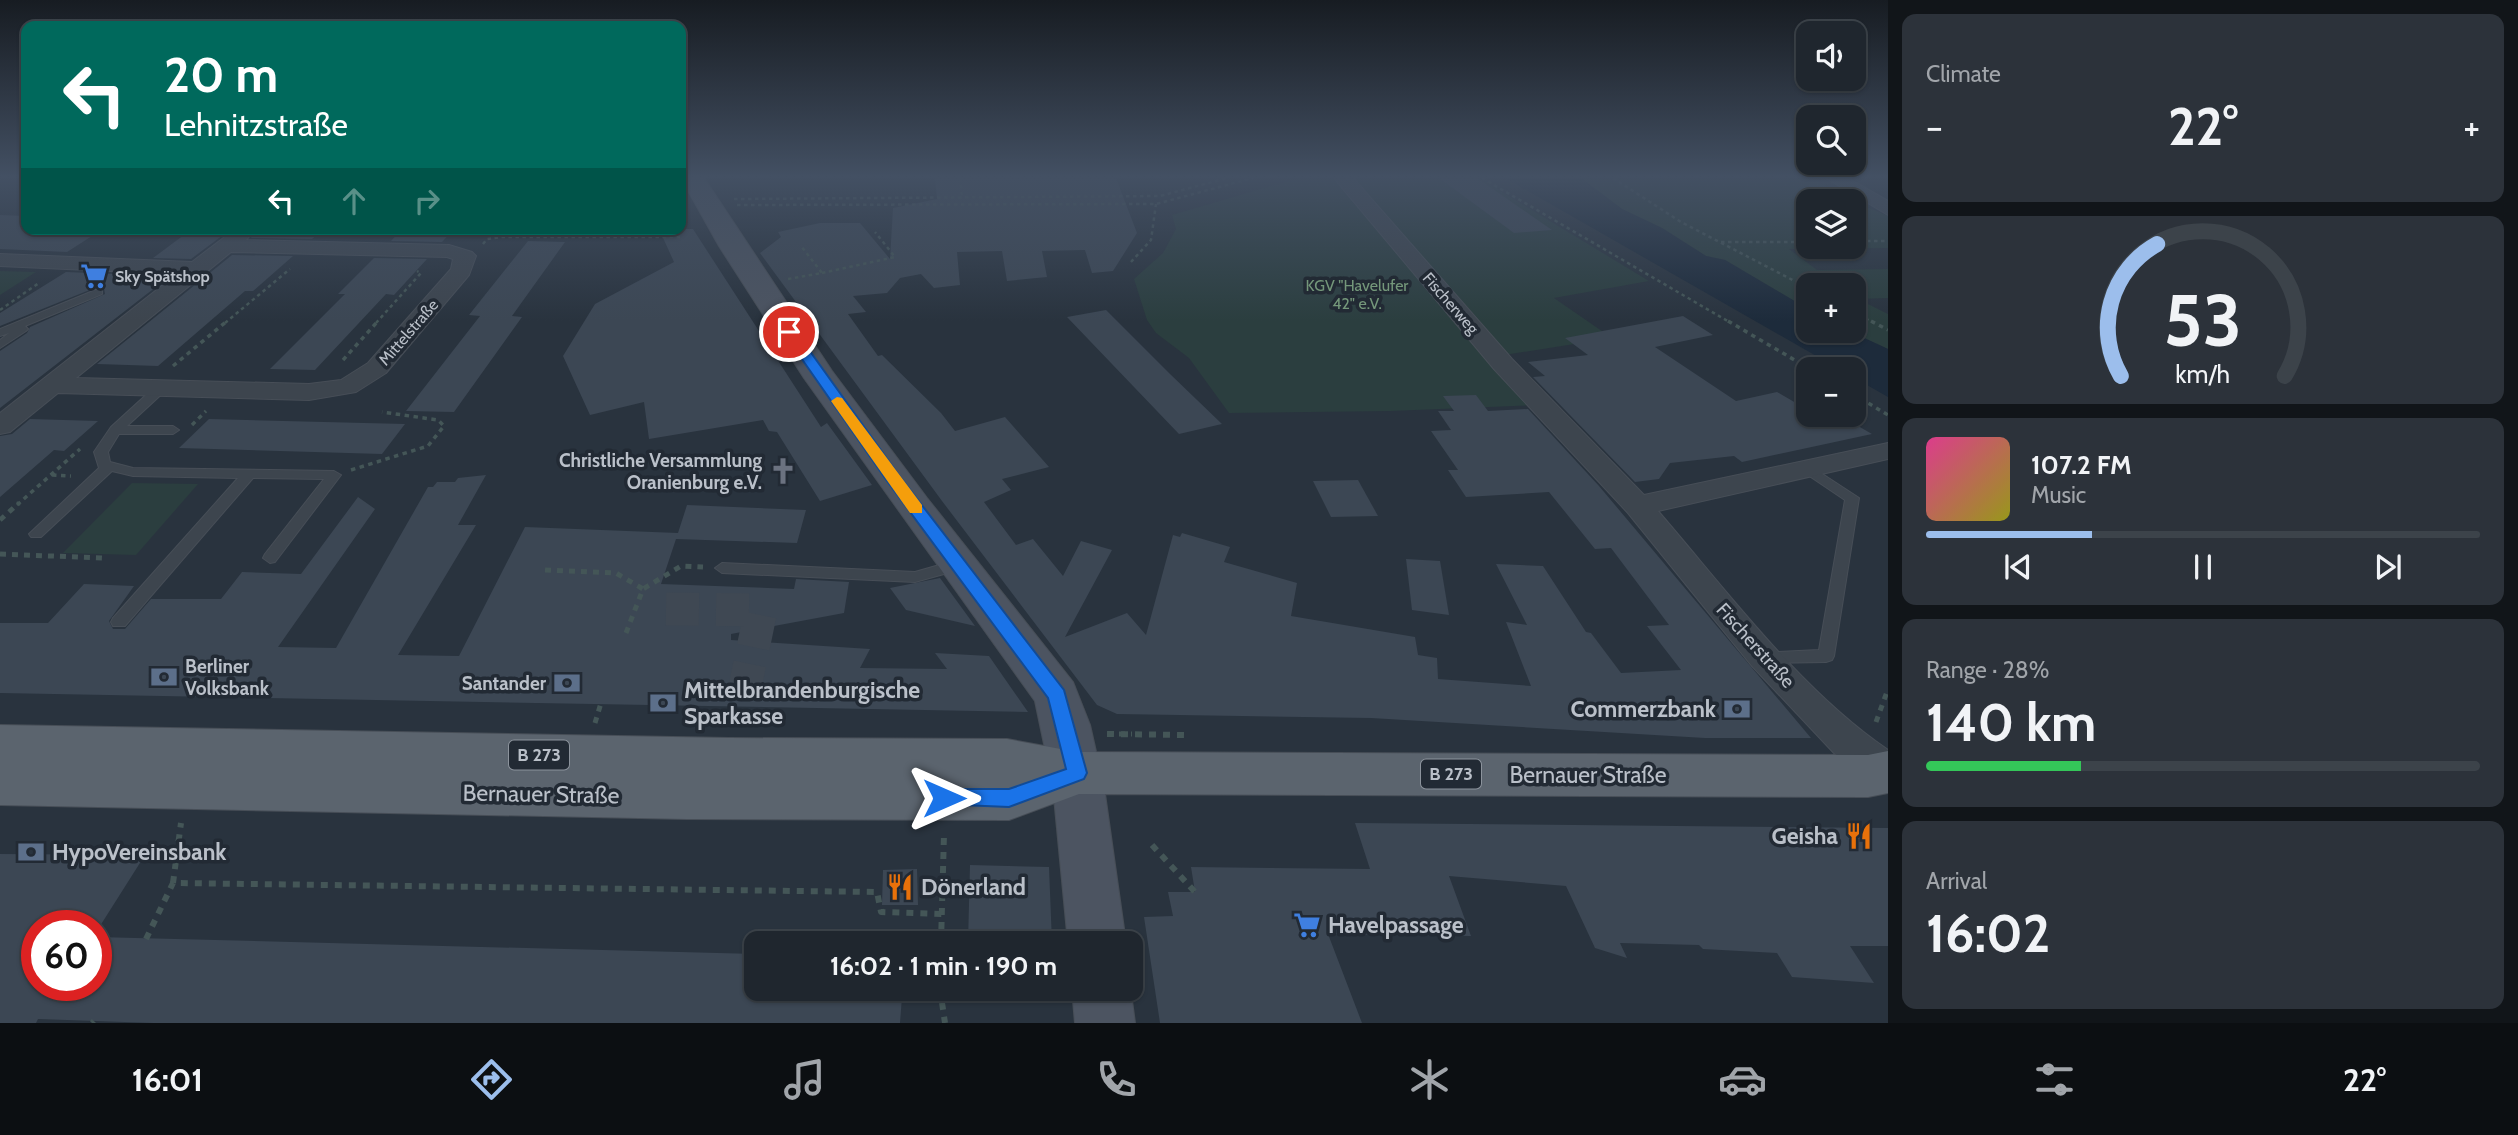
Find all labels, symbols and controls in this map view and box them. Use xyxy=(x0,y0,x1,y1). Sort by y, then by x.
map controls xyxy=(1796,21,1866,427)
button: sound xyxy=(1796,21,1866,91)
text: 20 m xyxy=(164,45,278,104)
icon: left xyxy=(49,49,140,140)
text: Climate xyxy=(1926,60,2001,88)
text: 22° xyxy=(2168,95,2238,158)
text: − xyxy=(1926,103,1943,150)
text: + xyxy=(2463,103,2480,150)
text: Lehnitzstraße xyxy=(164,105,348,144)
button: search xyxy=(1796,105,1866,175)
icon: left xyxy=(262,182,300,220)
icon: ahead xyxy=(335,182,373,220)
icon: right xyxy=(408,182,446,220)
button: layers xyxy=(1796,189,1866,259)
supermarket icon: Sky Spätshop xyxy=(79,261,109,291)
place label: Sky Spätshop xyxy=(115,267,210,286)
street label: Fischerweg xyxy=(1419,269,1483,339)
button: + xyxy=(1796,273,1866,343)
park label: KGV "Havelufer 42" e.V. xyxy=(1306,276,1409,313)
text: 53 xyxy=(2164,276,2242,364)
street label: Mittelstraße xyxy=(375,296,442,369)
pin xyxy=(759,302,819,362)
icon: arrive xyxy=(770,313,808,351)
button: − xyxy=(1796,357,1866,427)
text: km/h xyxy=(2176,358,2230,388)
place label: Christliche Versammlung Oranienburg e.V. xyxy=(559,449,762,494)
text: 107.2 FM xyxy=(2031,449,2132,481)
church icon: Christliche Versammlung Oranienburg e.V. xyxy=(768,456,798,486)
text: Music xyxy=(2031,481,2086,509)
icon: previous xyxy=(1999,548,2037,586)
icon: pause xyxy=(2184,548,2222,586)
icon: next xyxy=(2369,548,2407,586)
street label: Fischerstraße xyxy=(1712,598,1800,693)
place label: Berliner Volksbank xyxy=(185,655,270,700)
text: Range · 28% xyxy=(1926,656,2049,684)
bank icon: Berliner Volksbank xyxy=(149,662,179,692)
bank icon: Santander xyxy=(552,668,582,698)
place label: Santander xyxy=(462,672,547,695)
place label: Mittelbrandenburgische Sparkasse xyxy=(684,676,920,730)
bank icon: Mittelbrandenburgische Sparkasse xyxy=(648,688,678,718)
text: 140 km xyxy=(1926,691,2096,754)
bank icon: Commerzbank xyxy=(1722,694,1752,724)
place label: Commerzbank xyxy=(1570,695,1717,723)
road number: B 273 xyxy=(509,740,569,770)
road number: B 273 xyxy=(1421,760,1481,788)
position arrow xyxy=(907,761,981,835)
street label: Bernauer Straße xyxy=(1510,761,1667,789)
street label: Bernauer Straße xyxy=(462,779,620,809)
restaurant icon: Geisha xyxy=(1844,821,1874,851)
place label: Geisha xyxy=(1772,822,1839,850)
bank icon: HypoVereinsbank xyxy=(16,837,46,867)
place label: HypoVereinsbank xyxy=(52,838,227,866)
text: Arrival xyxy=(1926,867,1987,895)
restaurant icon: Dönerland xyxy=(885,872,915,902)
place label: Dönerland xyxy=(921,873,1026,901)
text: 16:02 xyxy=(1926,902,2050,965)
speed limit sign: 60 xyxy=(21,910,112,1001)
supermarket icon: Havelpassage xyxy=(1292,910,1322,940)
place label: Havelpassage xyxy=(1328,911,1464,939)
text: 16:02 · 1 min · 190 m xyxy=(830,950,1057,982)
icon: directions xyxy=(467,1055,516,1104)
icon: music xyxy=(780,1055,829,1104)
icon: phone xyxy=(1092,1055,1141,1104)
icon: climate xyxy=(1405,1055,1454,1104)
icon: car xyxy=(1718,1055,1767,1104)
icon: filters xyxy=(2030,1055,2079,1104)
text: 16:01 xyxy=(132,1060,203,1099)
text: 22° xyxy=(2343,1060,2386,1099)

